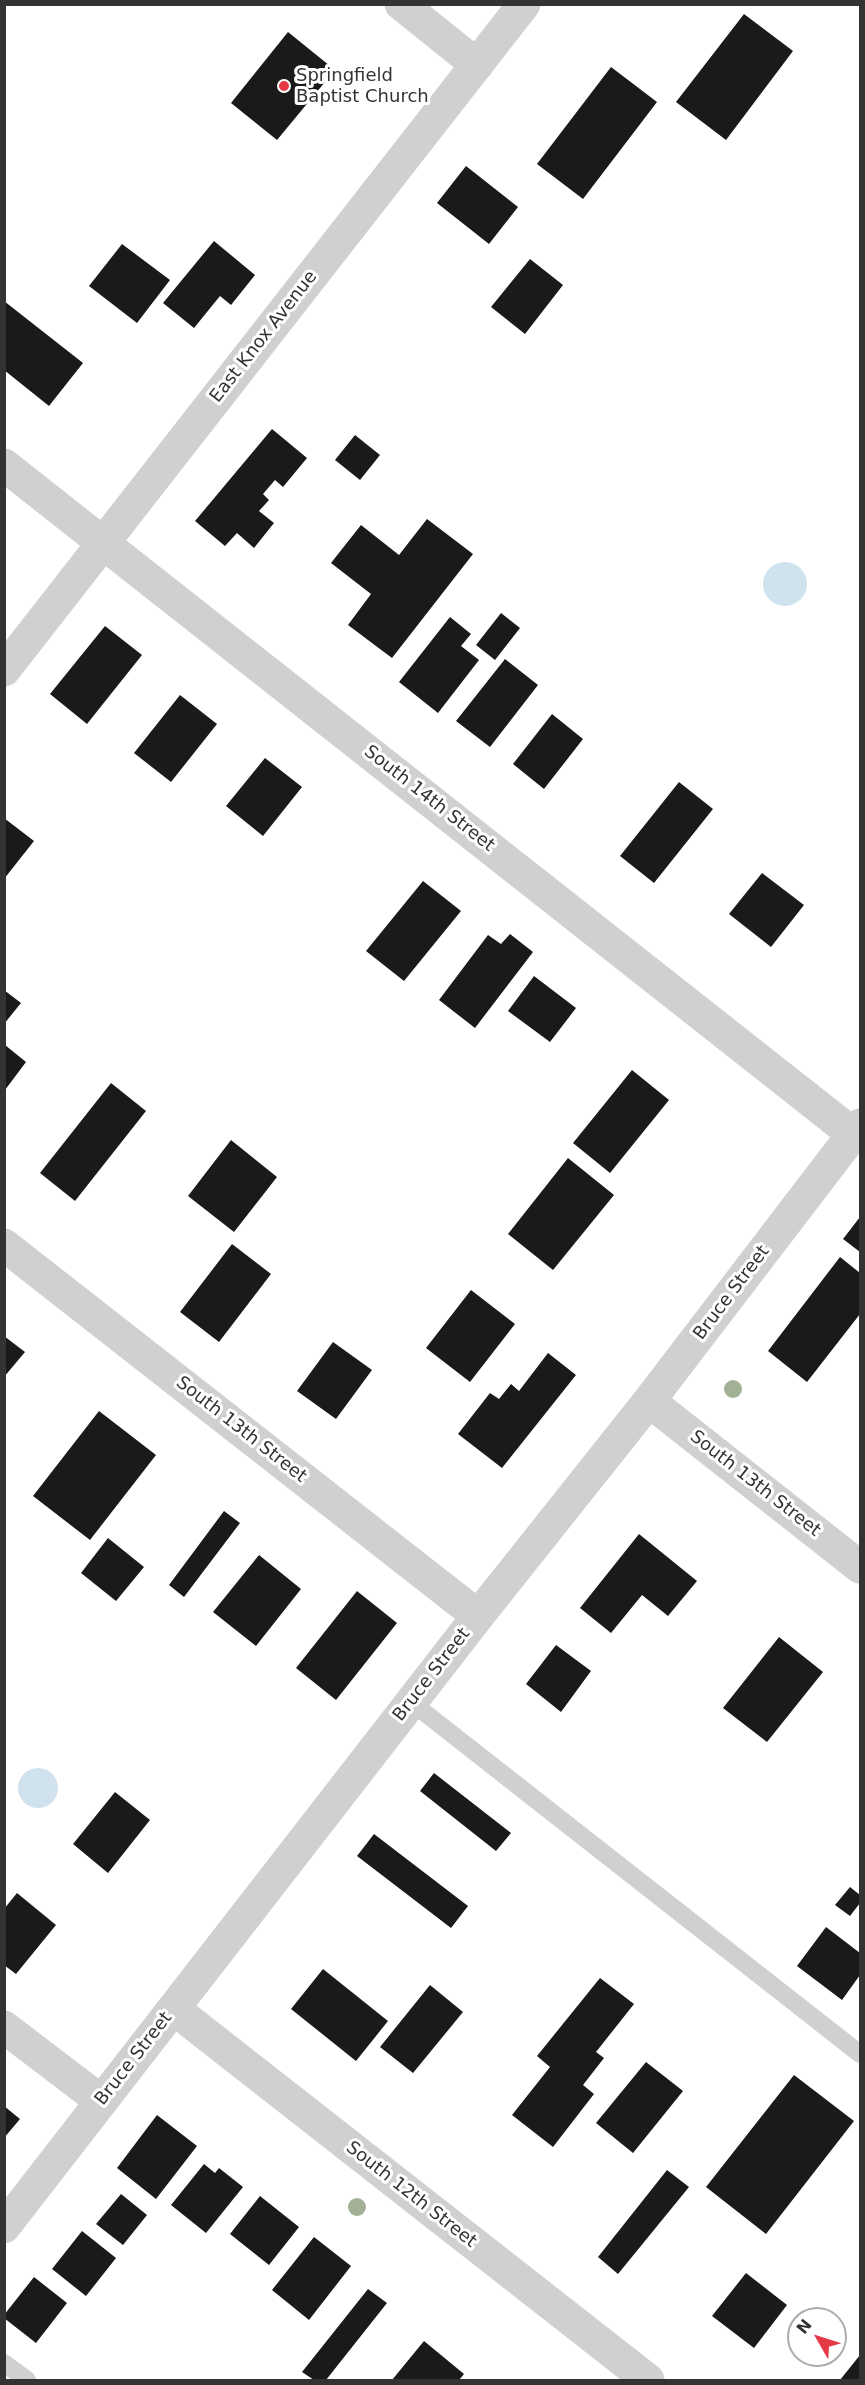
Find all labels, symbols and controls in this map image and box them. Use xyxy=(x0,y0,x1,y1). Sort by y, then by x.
place label: Springfield Baptist Church xyxy=(296,65,429,107)
marker: Springfield Baptist Church xyxy=(277,79,291,93)
street label: East Knox Avenue xyxy=(206,267,322,407)
street label: South 14th Street xyxy=(359,741,499,857)
street label: Bruce Street xyxy=(690,1242,774,1344)
street label: South 13th Street xyxy=(171,1372,311,1488)
street label: South 13th Street xyxy=(685,1426,825,1542)
street label: Bruce Street xyxy=(389,1624,475,1726)
street label: Bruce Street xyxy=(91,2008,177,2110)
street label: South 12th Street xyxy=(341,2137,481,2253)
north arrow xyxy=(787,2307,847,2367)
text: N xyxy=(793,2315,816,2338)

